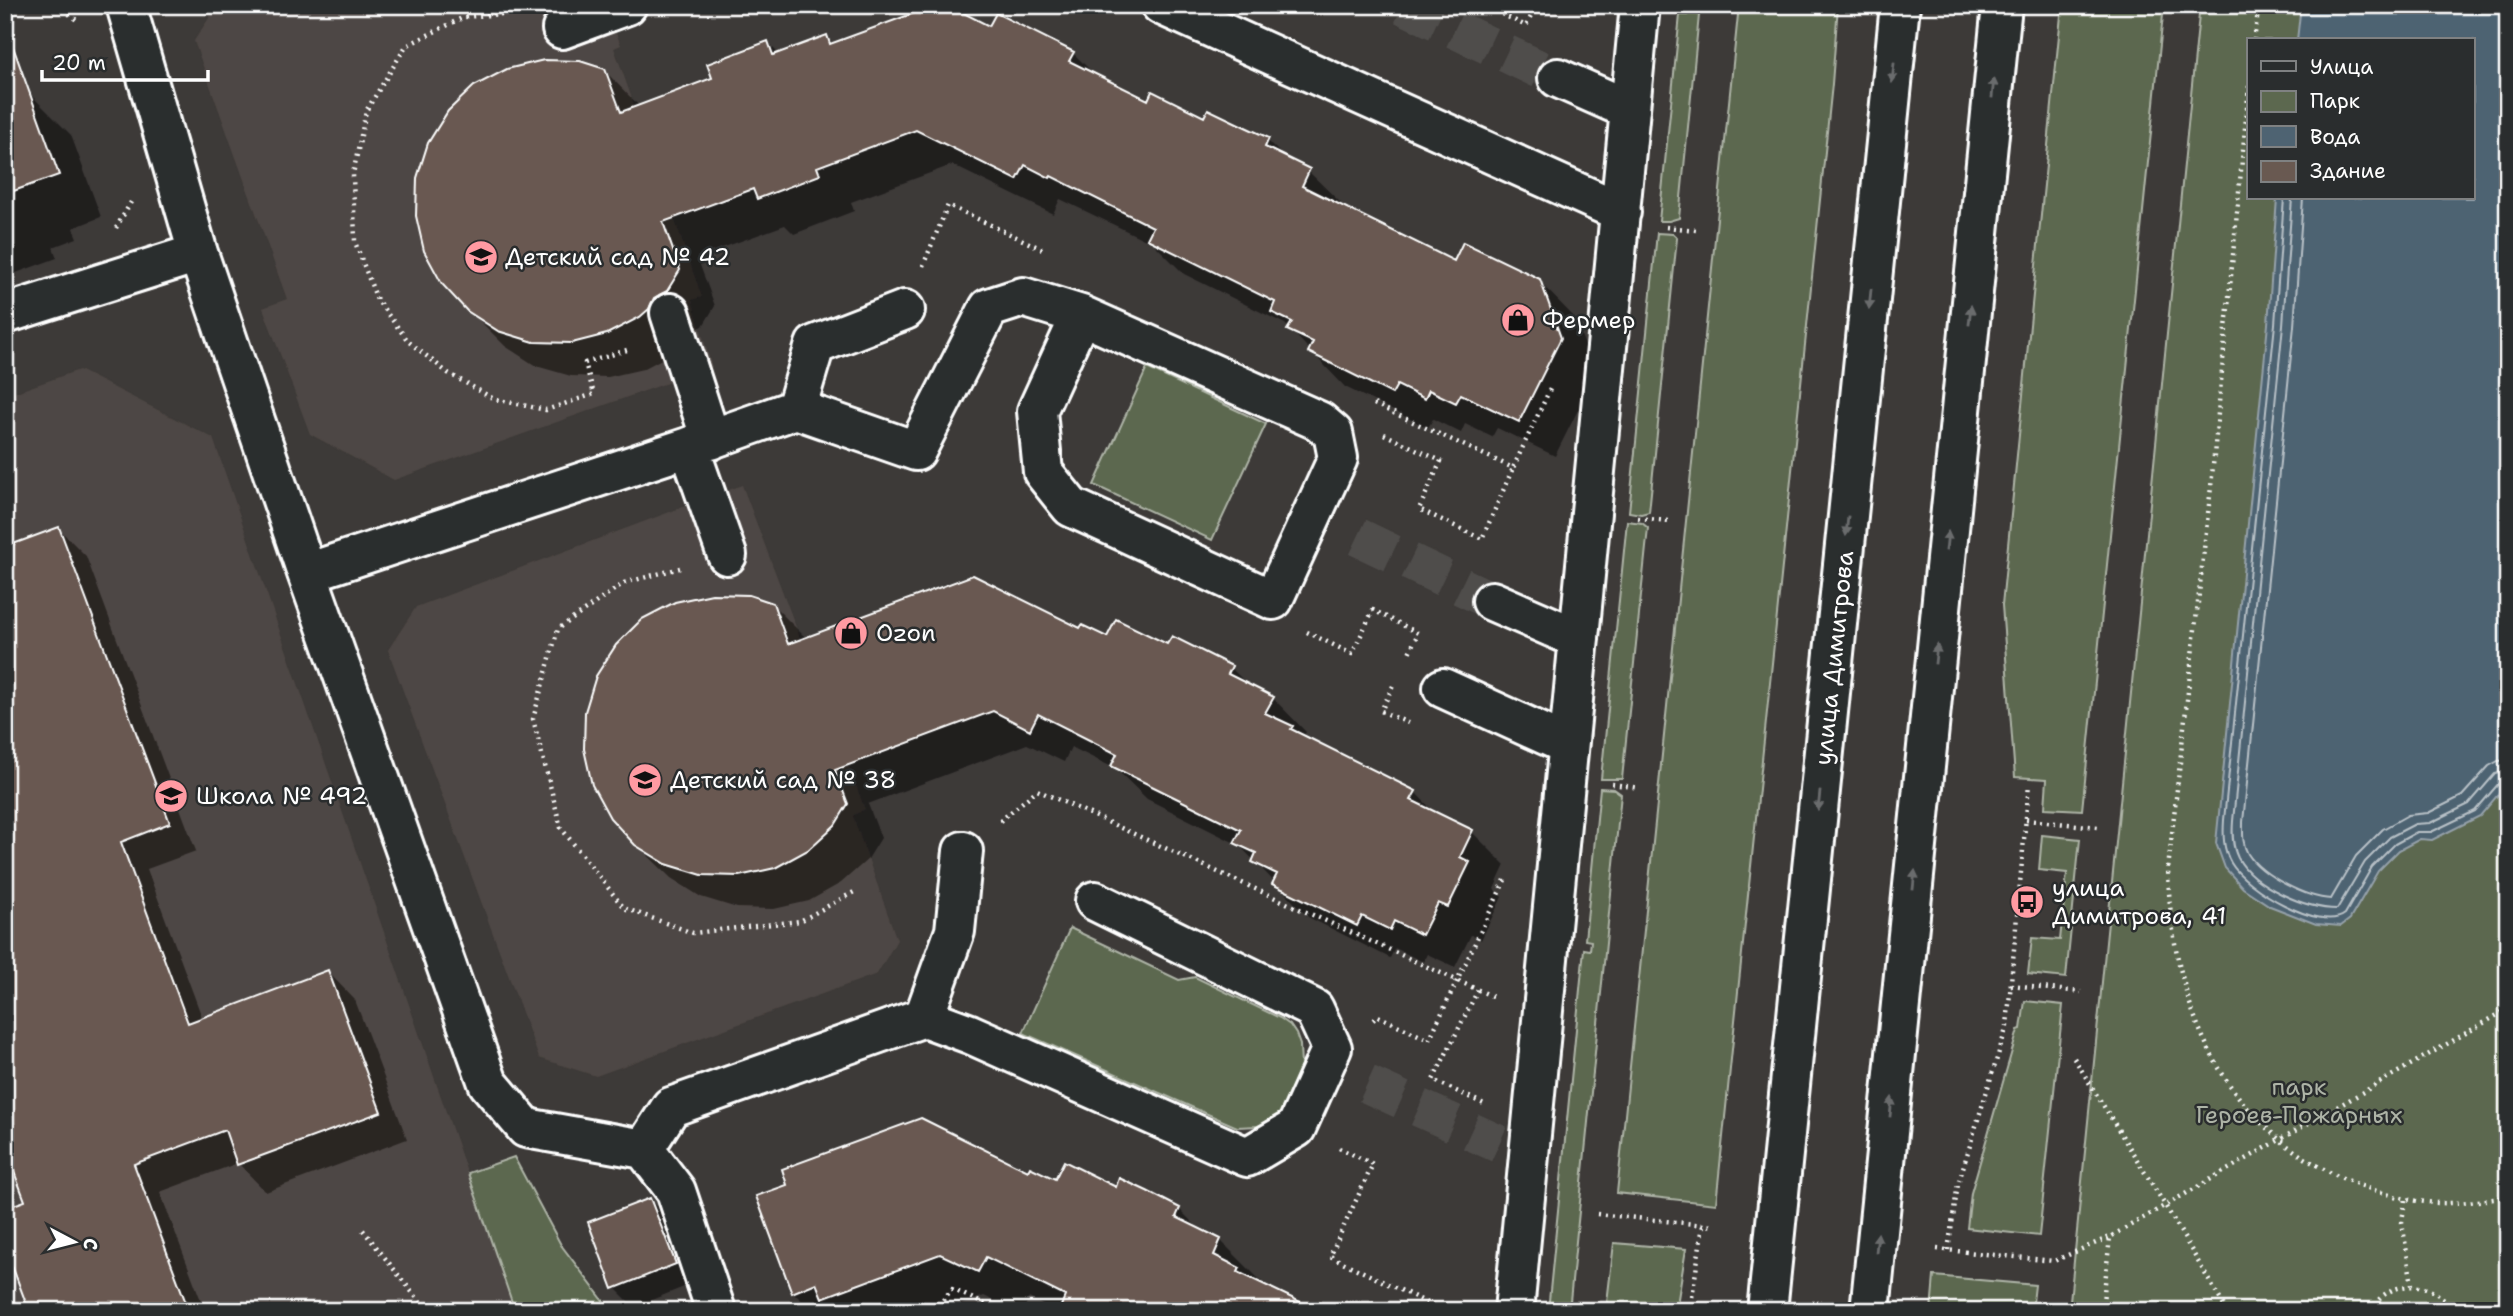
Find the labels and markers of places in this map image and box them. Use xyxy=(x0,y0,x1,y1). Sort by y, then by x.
school or university icon: Детский сад № 42 xyxy=(462,238,500,276)
place label: Детский сад № 42 xyxy=(505,241,730,273)
shop icon: Фермер xyxy=(1499,301,1537,339)
place label: Фермер xyxy=(1542,304,1636,336)
shop icon: Ozon xyxy=(832,614,870,652)
place label: Ozon xyxy=(876,617,936,649)
school or university icon: Детский сад № 38 xyxy=(626,761,664,799)
place label: Детский сад № 38 xyxy=(670,764,896,796)
school or university icon: Школа № 492 xyxy=(152,777,190,815)
place label: Школа № 492 xyxy=(196,780,367,812)
place label: улица Димитрова, 41 xyxy=(2052,872,2227,932)
bus stop icon: улица Димитрова, 41 xyxy=(2008,883,2046,921)

